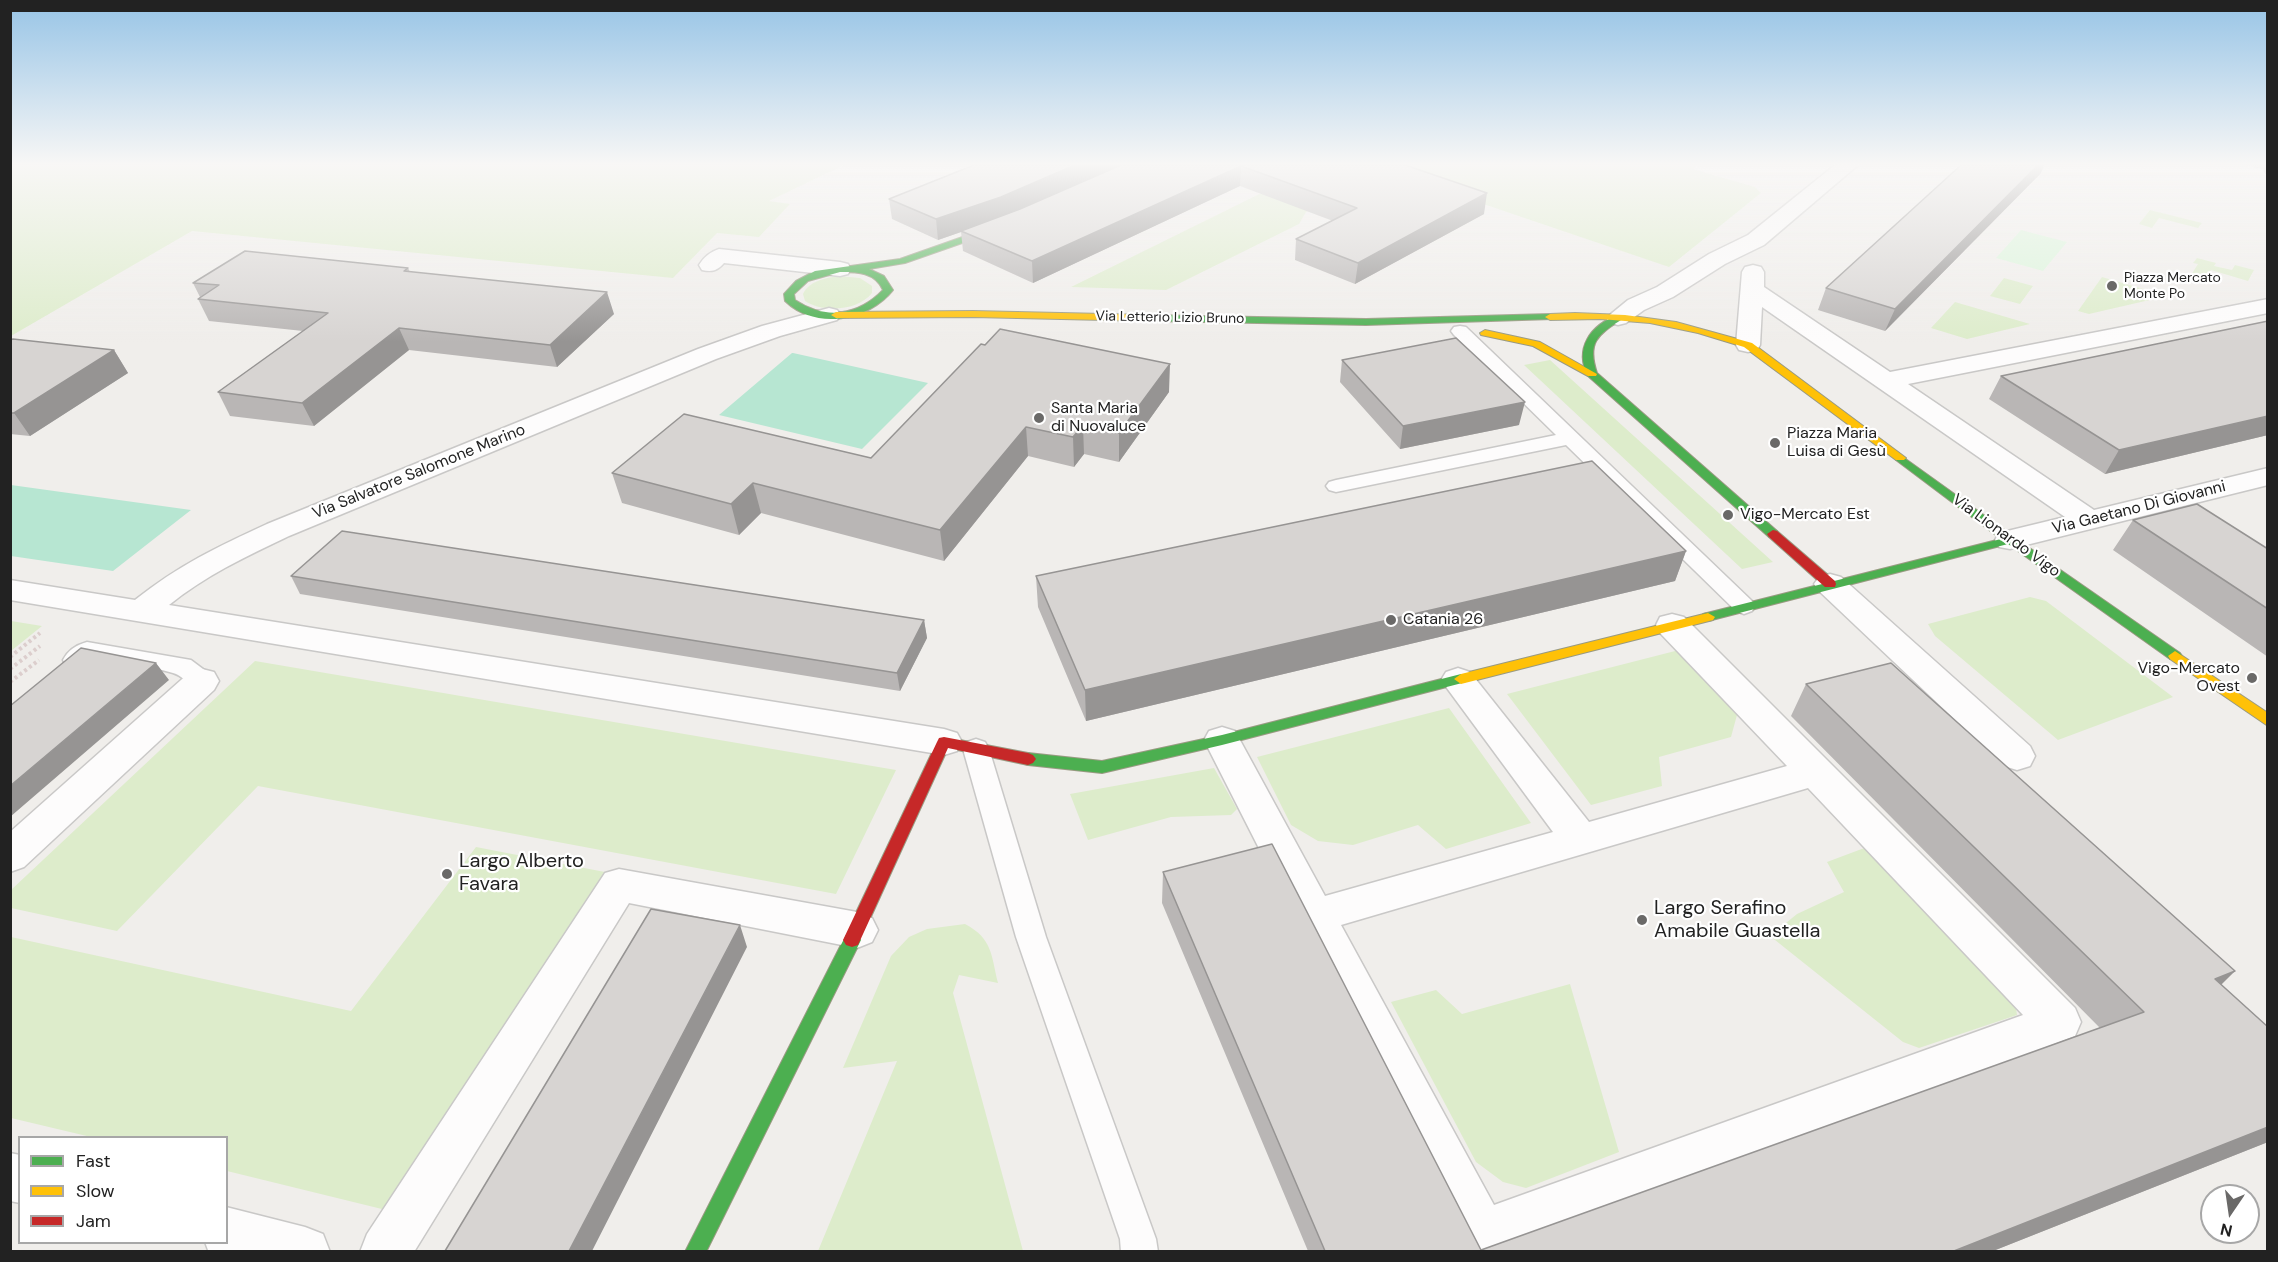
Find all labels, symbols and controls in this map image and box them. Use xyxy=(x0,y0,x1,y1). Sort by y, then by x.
place label: Piazza Mercato Monte Po xyxy=(2124,270,2221,302)
marker: Piazza Mercato Monte Po xyxy=(2105,279,2119,293)
street label: Via Letterio Lizio Bruno xyxy=(1096,308,1244,328)
place label: Santa Maria di Nuovaluce xyxy=(1051,399,1146,437)
marker: Santa Maria di Nuovaluce xyxy=(1032,411,1046,425)
street label: Via Salvatore Salomone Marino xyxy=(310,420,528,524)
place label: Piazza Maria Luisa di Gesù xyxy=(1787,424,1886,462)
marker: Piazza Maria Luisa di Gesù xyxy=(1768,436,1782,450)
street label: Via Gaetano Di Giovanni xyxy=(2050,477,2228,539)
street label: Via Lionardo Vigo xyxy=(1948,490,2064,582)
place label: Vigo-Mercato Est xyxy=(1740,505,1870,525)
marker: Vigo-Mercato Est xyxy=(1721,508,1735,522)
place label: Catania 26 xyxy=(1403,610,1483,630)
marker: Catania 26 xyxy=(1384,613,1398,627)
place label: Vigo-Mercato Ovest xyxy=(2137,659,2240,697)
marker: Vigo-Mercato Ovest xyxy=(2245,671,2259,685)
place label: Largo Alberto Favara xyxy=(459,850,584,897)
marker: Largo Alberto Favara xyxy=(440,867,454,881)
place label: Largo Serafino Amabile Guastella xyxy=(1654,897,1820,944)
marker: Largo Serafino Amabile Guastella xyxy=(1635,913,1649,927)
legend xyxy=(18,1136,228,1244)
text: Fast xyxy=(76,1149,111,1173)
text: Slow xyxy=(76,1179,115,1203)
north arrow xyxy=(2200,1184,2260,1244)
text: Jam xyxy=(76,1209,111,1233)
text: N xyxy=(2218,1219,2234,1242)

